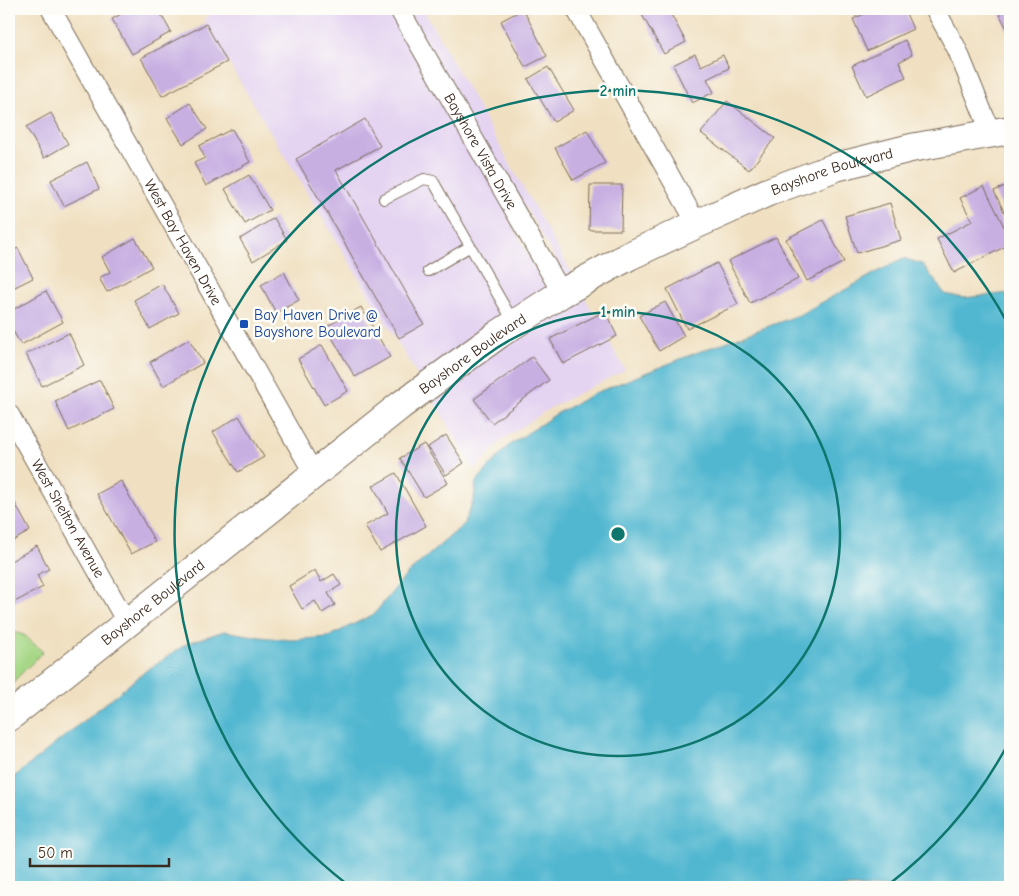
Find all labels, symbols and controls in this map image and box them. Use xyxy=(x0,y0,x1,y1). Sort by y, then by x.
text: 2 min xyxy=(600,82,636,100)
street label: Bayshore Vista Drive xyxy=(440,90,521,213)
street label: Bayshore Boulevard xyxy=(768,144,895,199)
street label: West Bay Haven Drive xyxy=(140,176,226,309)
text: 1 min xyxy=(601,303,635,321)
place label: Bay Haven Drive @ Bayshore Boulevard xyxy=(254,306,381,341)
street label: Bayshore Boulevard xyxy=(415,310,530,398)
marker: Bay Haven Drive @ Bayshore Boulevard xyxy=(238,318,250,330)
street label: West Shelton Avenue xyxy=(27,456,109,581)
centre of rings xyxy=(609,525,627,543)
street label: Bayshore Boulevard xyxy=(98,556,208,649)
scale bar xyxy=(30,836,169,868)
text: 50 m xyxy=(38,844,73,862)

